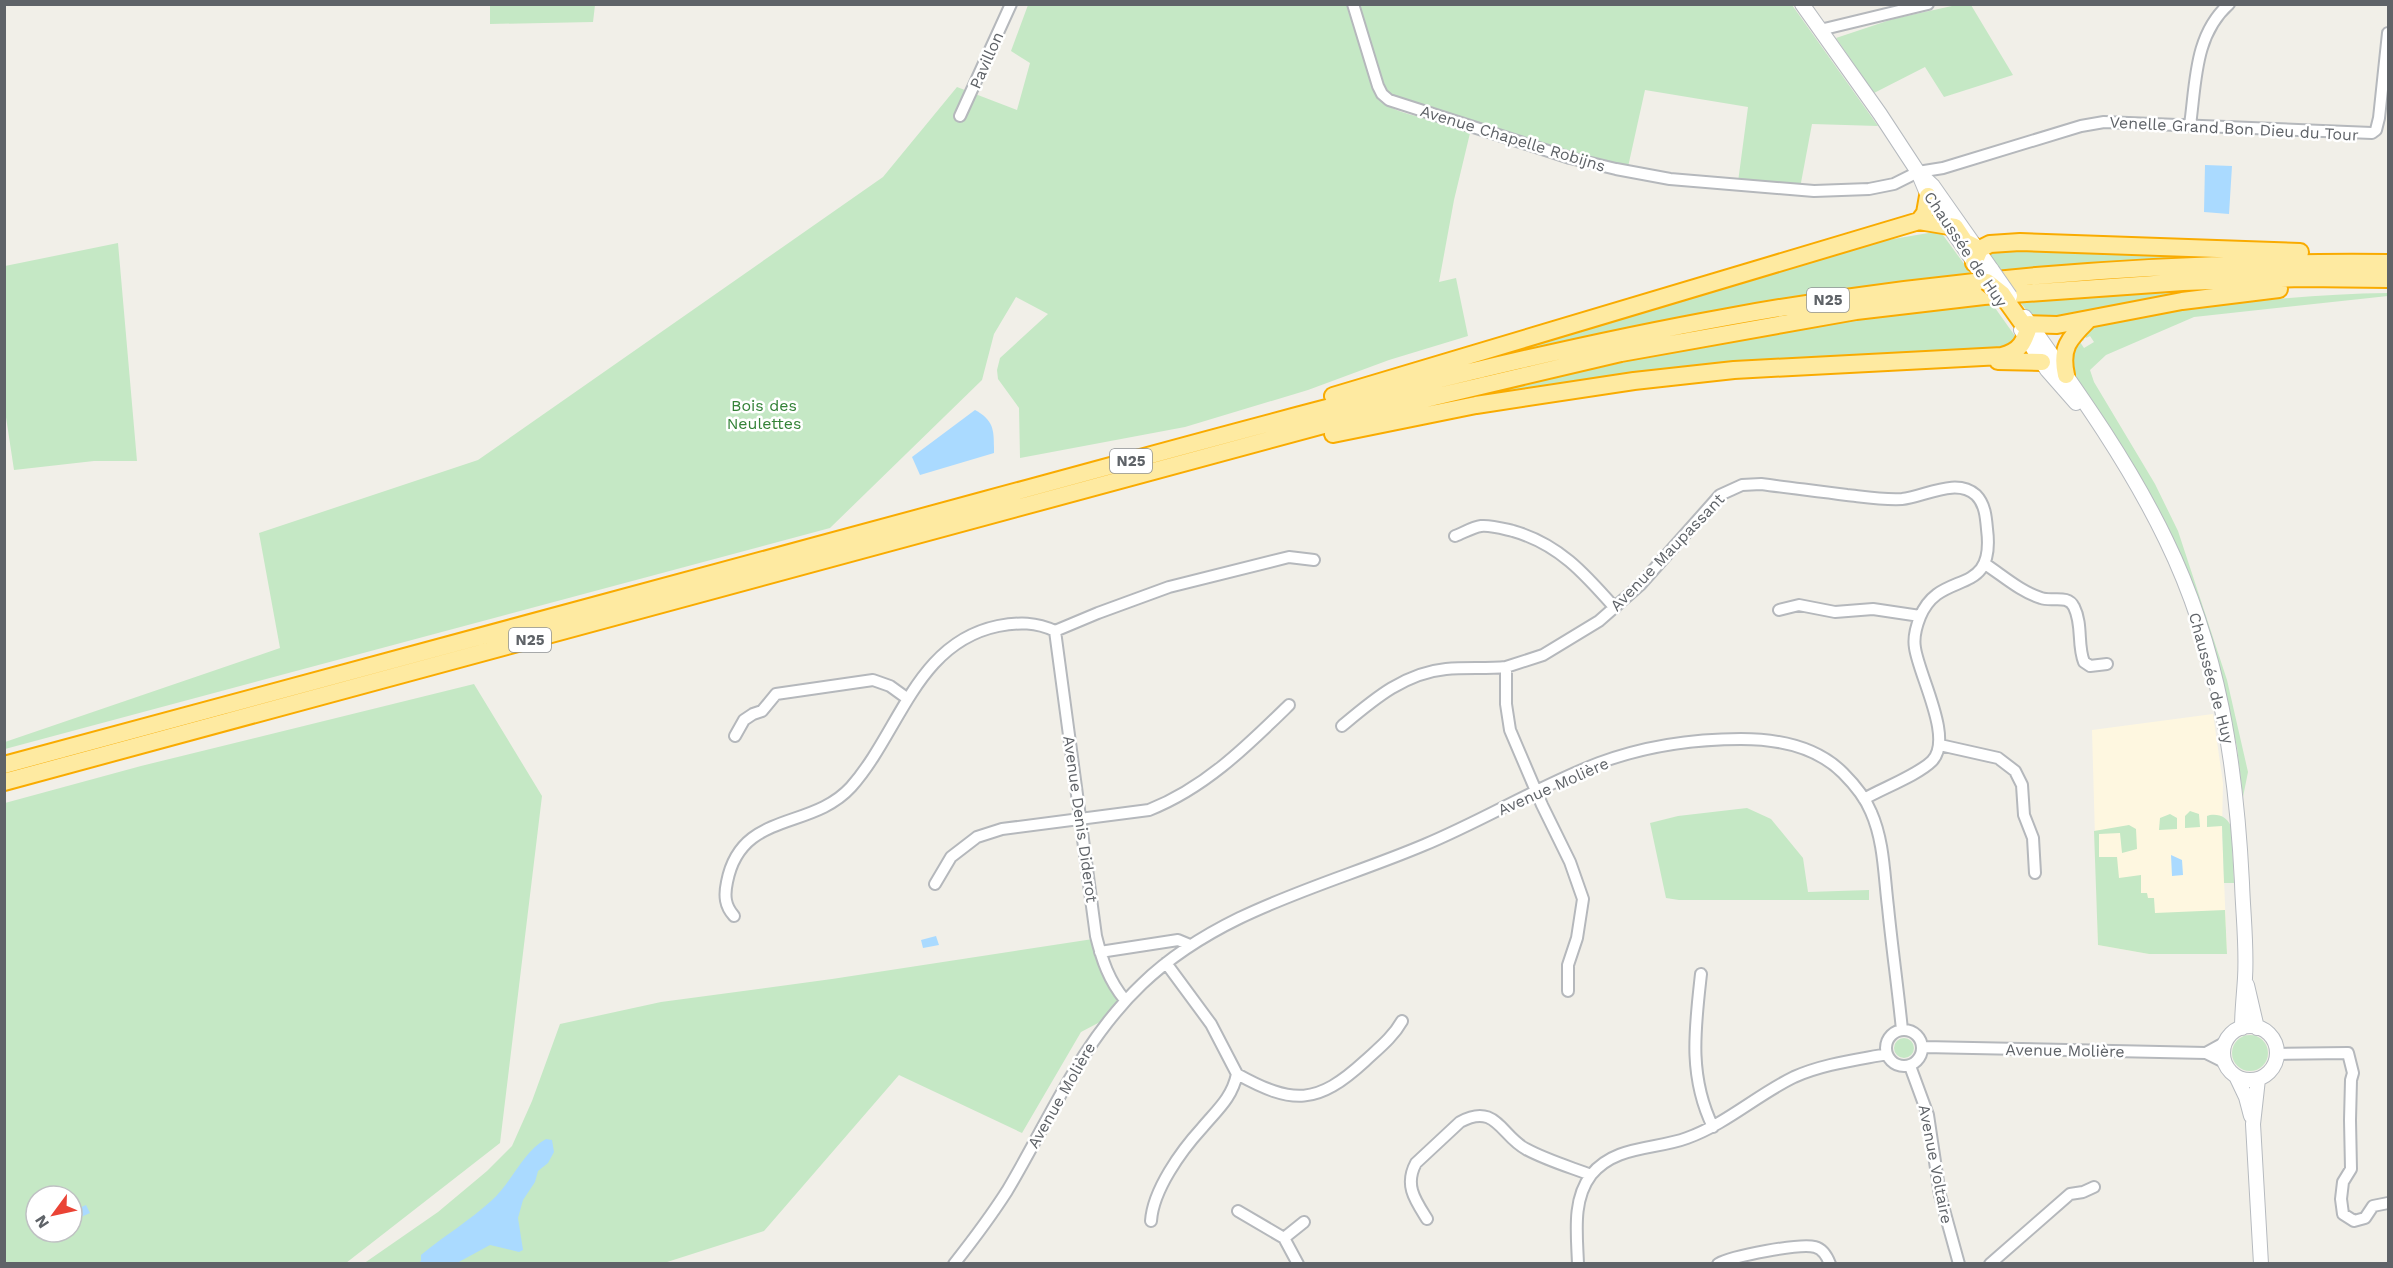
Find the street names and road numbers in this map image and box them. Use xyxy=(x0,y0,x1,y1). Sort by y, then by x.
street label: Pavillon xyxy=(965,29,1007,92)
street label: Avenue Chapelle Robijns xyxy=(1418,101,1608,176)
street label: Venelle Grand Bon Dieu du Tour xyxy=(2109,112,2359,145)
street label: Chaussée de Huy xyxy=(1920,188,2012,311)
road number: N25 xyxy=(1807,288,1849,312)
road number: N25 xyxy=(1110,449,1152,473)
street label: Avenue Maupassant xyxy=(1606,489,1729,615)
street label: Chaussée de Huy xyxy=(2185,610,2238,747)
road number: N25 xyxy=(509,628,551,652)
street label: Avenue Denis Diderot xyxy=(1059,734,1102,904)
street label: Avenue Molière xyxy=(1495,754,1611,819)
street label: Avenue Molière xyxy=(1023,1039,1099,1152)
street label: Avenue Molière xyxy=(2005,1040,2125,1061)
street label: Avenue Voltaire xyxy=(1915,1103,1956,1225)

